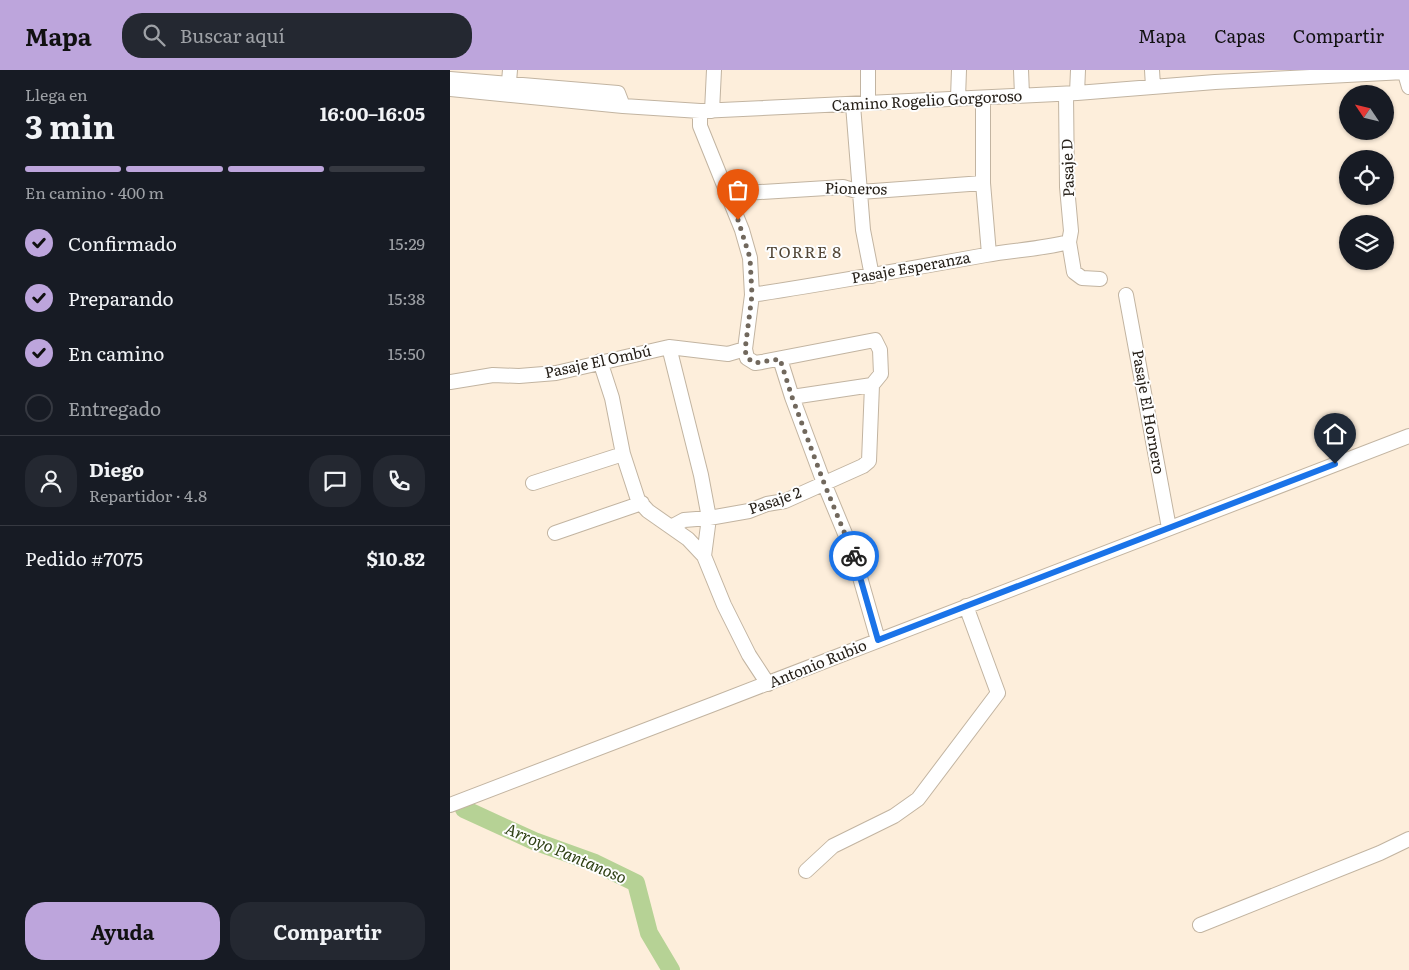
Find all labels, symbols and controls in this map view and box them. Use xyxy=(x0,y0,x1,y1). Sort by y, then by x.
search box xyxy=(122,13,472,58)
text: Mapa xyxy=(25,18,92,53)
icon: search xyxy=(140,21,168,49)
text: Buscar aquí xyxy=(180,21,285,49)
text: Mapa xyxy=(1138,22,1186,49)
text: Capas xyxy=(1214,22,1265,49)
text: Compartir xyxy=(1293,22,1384,49)
text: Llega en xyxy=(25,82,88,106)
street label: Camino Rogelio Gorgoroso xyxy=(831,83,1023,116)
north arrow xyxy=(1339,85,1394,140)
map controls xyxy=(1339,85,1394,270)
text: 16:00–16:05 xyxy=(320,99,425,127)
text: 3 min xyxy=(25,101,115,149)
street label: Pasaje D xyxy=(1054,138,1079,198)
button: locate xyxy=(1339,150,1394,205)
pin xyxy=(717,169,759,220)
street label: Pioneros xyxy=(825,175,888,200)
icon: bag xyxy=(724,176,752,204)
text: En camino · 400 m xyxy=(25,180,164,204)
button: layers xyxy=(1339,215,1394,270)
icon: check xyxy=(25,229,53,257)
text: Confirmado xyxy=(68,229,177,257)
text: 15:29 xyxy=(389,231,425,255)
district label: TORRE 8 xyxy=(766,239,842,263)
street label: Pasaje Esperanza xyxy=(849,245,973,288)
icon: check xyxy=(25,284,53,312)
text: Preparando xyxy=(68,284,174,312)
text: 15:38 xyxy=(388,286,425,310)
street label: Pasaje El Ombú xyxy=(542,338,654,383)
icon: check xyxy=(25,339,53,367)
text: En camino xyxy=(68,339,164,367)
text: 15:50 xyxy=(388,341,425,365)
street label: Pasaje El Hornero xyxy=(1127,348,1172,476)
text: Entregado xyxy=(68,394,161,422)
pin xyxy=(1314,413,1356,464)
icon: home xyxy=(1321,420,1349,448)
button: person xyxy=(25,455,77,507)
text: Diego xyxy=(89,455,144,483)
button: chat xyxy=(309,455,361,507)
button: phone xyxy=(373,455,425,507)
street label: Pasaje 2 xyxy=(745,480,804,519)
text: Repartidor · 4.8 xyxy=(89,483,207,507)
courier xyxy=(829,531,879,581)
icon: bike xyxy=(840,542,868,570)
text: Pedido #7075 xyxy=(25,544,143,572)
text: $10.82 xyxy=(367,544,425,572)
street label: Antonio Rubio xyxy=(765,632,870,693)
water label: Arroyo Pantanoso xyxy=(502,816,631,889)
button: Ayuda xyxy=(25,902,220,960)
button: Compartir xyxy=(230,902,425,960)

